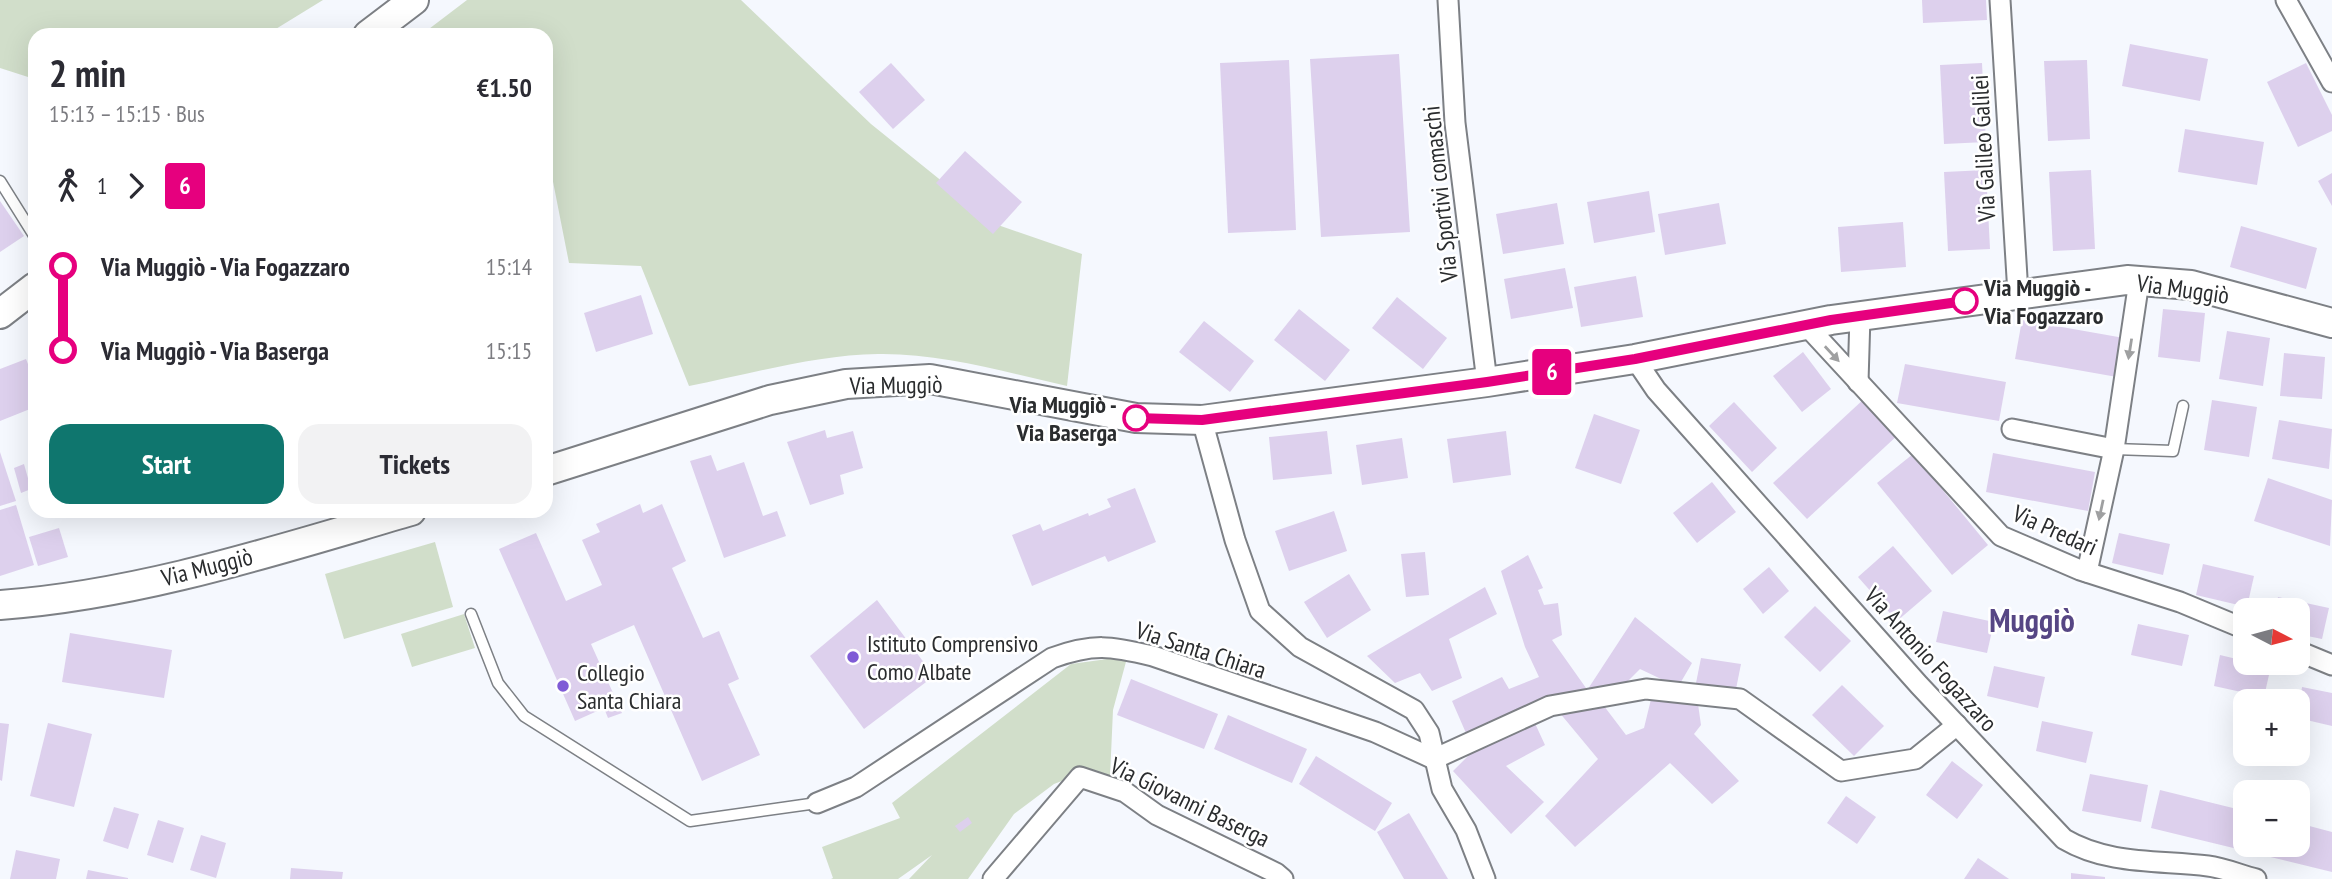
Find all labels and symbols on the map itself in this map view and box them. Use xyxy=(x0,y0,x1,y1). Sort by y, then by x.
street label: Via Galileo Galilei xyxy=(1964,74,2002,223)
street label: Via Sportivi comaschi xyxy=(1415,104,1465,285)
street label: Via Muggiò xyxy=(2134,267,2231,311)
place label: Via Muggiò - Via Fogazzaro xyxy=(1983,272,2104,331)
marker: Via Muggiò - Via Fogazzaro xyxy=(1952,288,1978,314)
one-way arrow xyxy=(2124,338,2135,360)
one-way arrow xyxy=(1824,345,1840,363)
line badge: 6 xyxy=(1529,349,1575,395)
street label: Via Muggiò xyxy=(848,369,943,401)
place label: Via Muggiò - Via Baserga xyxy=(1009,389,1117,448)
marker: Via Muggiò - Via Baserga xyxy=(1123,405,1149,431)
street label: Via Predari xyxy=(2007,497,2102,562)
one-way arrow xyxy=(2095,500,2106,522)
street label: Via Muggiò xyxy=(157,541,256,594)
street label: Via Antonio Fogazzaro xyxy=(1857,579,2004,738)
north arrow xyxy=(2233,598,2310,676)
district label: Muggiò xyxy=(1989,599,2075,641)
street label: Via Santa Chiara xyxy=(1131,614,1270,686)
place label: Istituto Comprensivo Como Albate xyxy=(867,628,1038,687)
marker: Istituto Comprensivo Como Albate xyxy=(845,649,861,665)
place label: Collegio Santa Chiara xyxy=(577,657,681,716)
marker: Collegio Santa Chiara xyxy=(555,678,571,694)
street label: Via Giovanni Baserga xyxy=(1104,750,1275,854)

